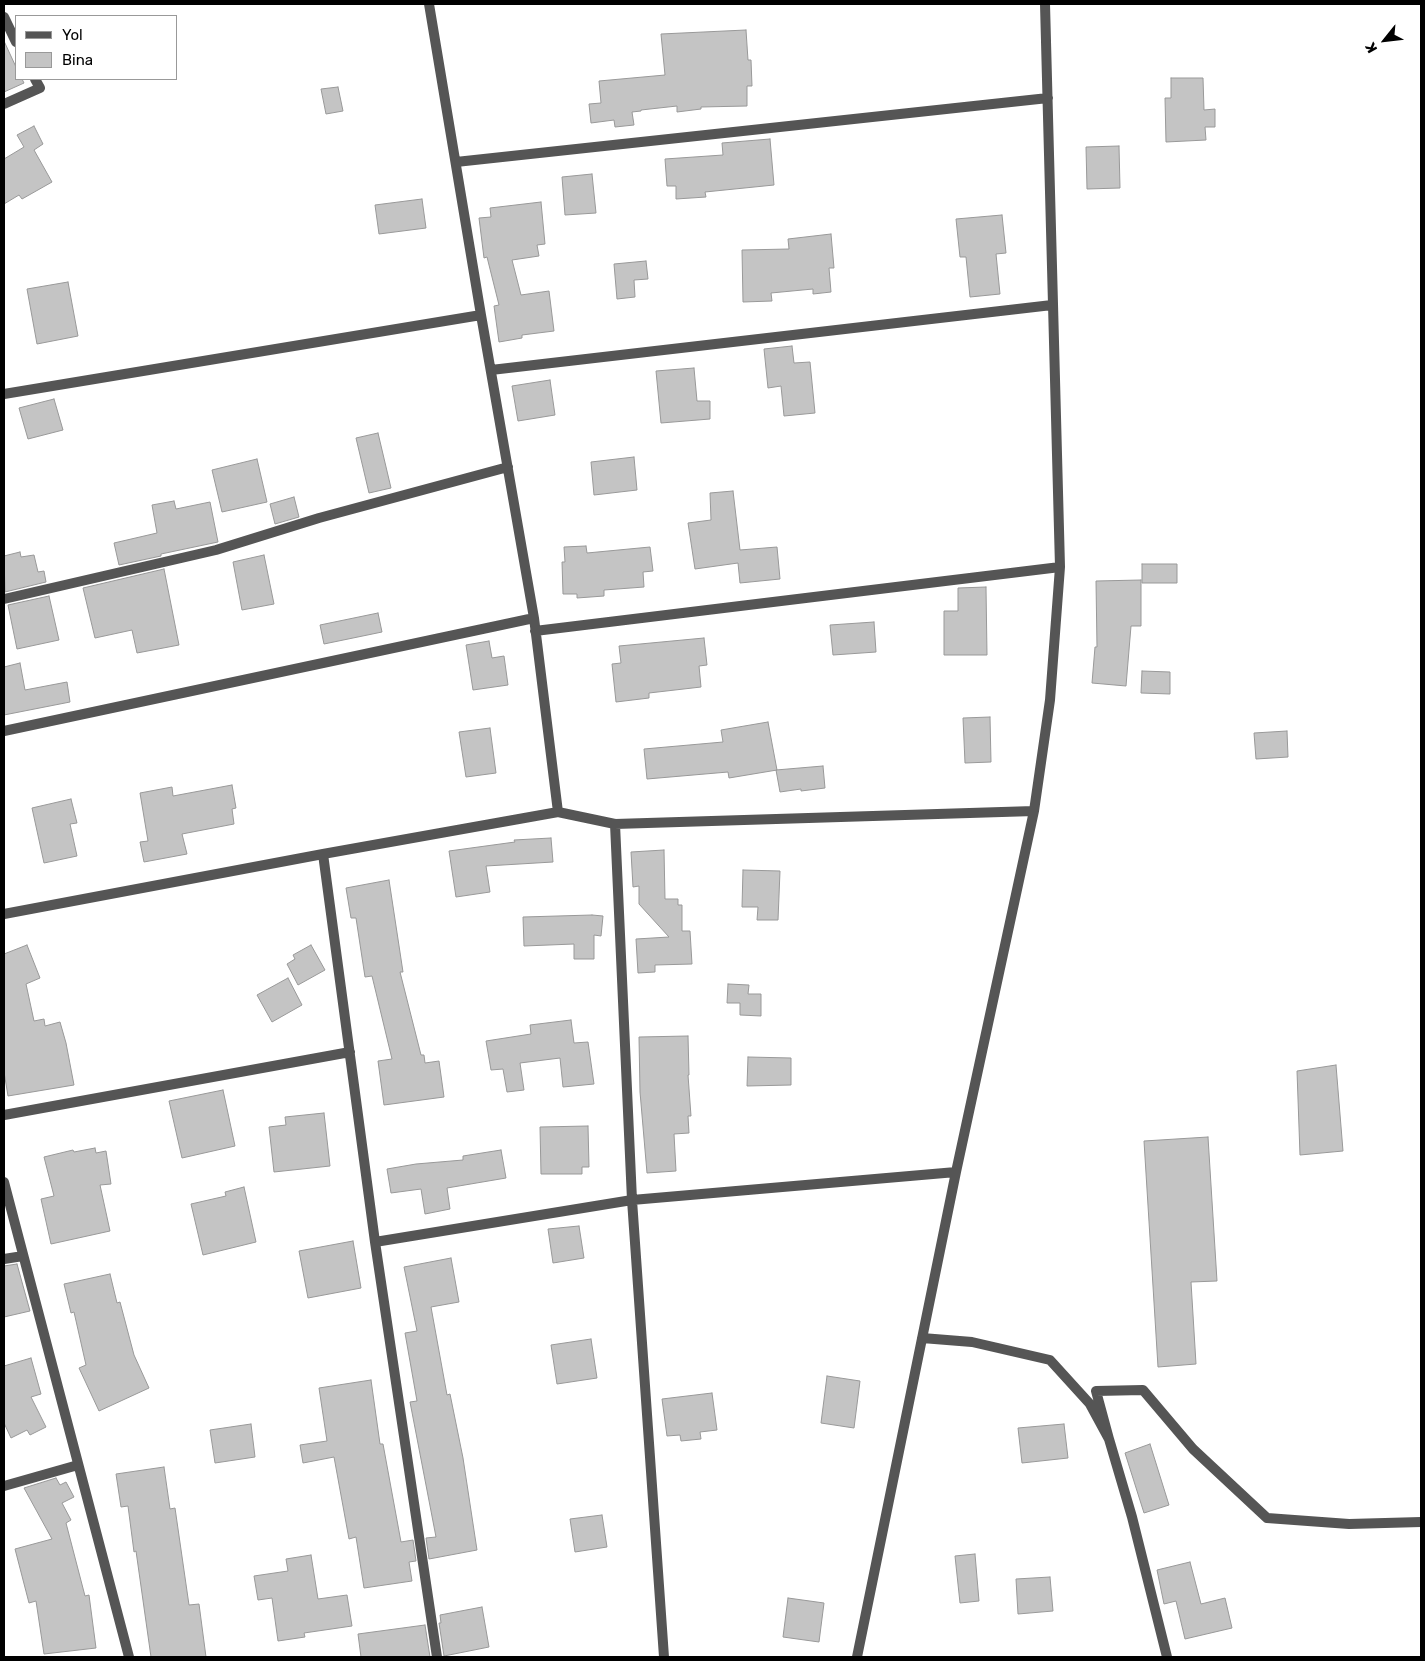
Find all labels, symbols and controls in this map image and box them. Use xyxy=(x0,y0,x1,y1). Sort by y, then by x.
legend xyxy=(15,15,178,80)
north arrow xyxy=(1360,15,1410,65)
text: Yol xyxy=(62,26,83,44)
text: K xyxy=(1362,39,1381,56)
text: Bina xyxy=(62,51,93,69)

